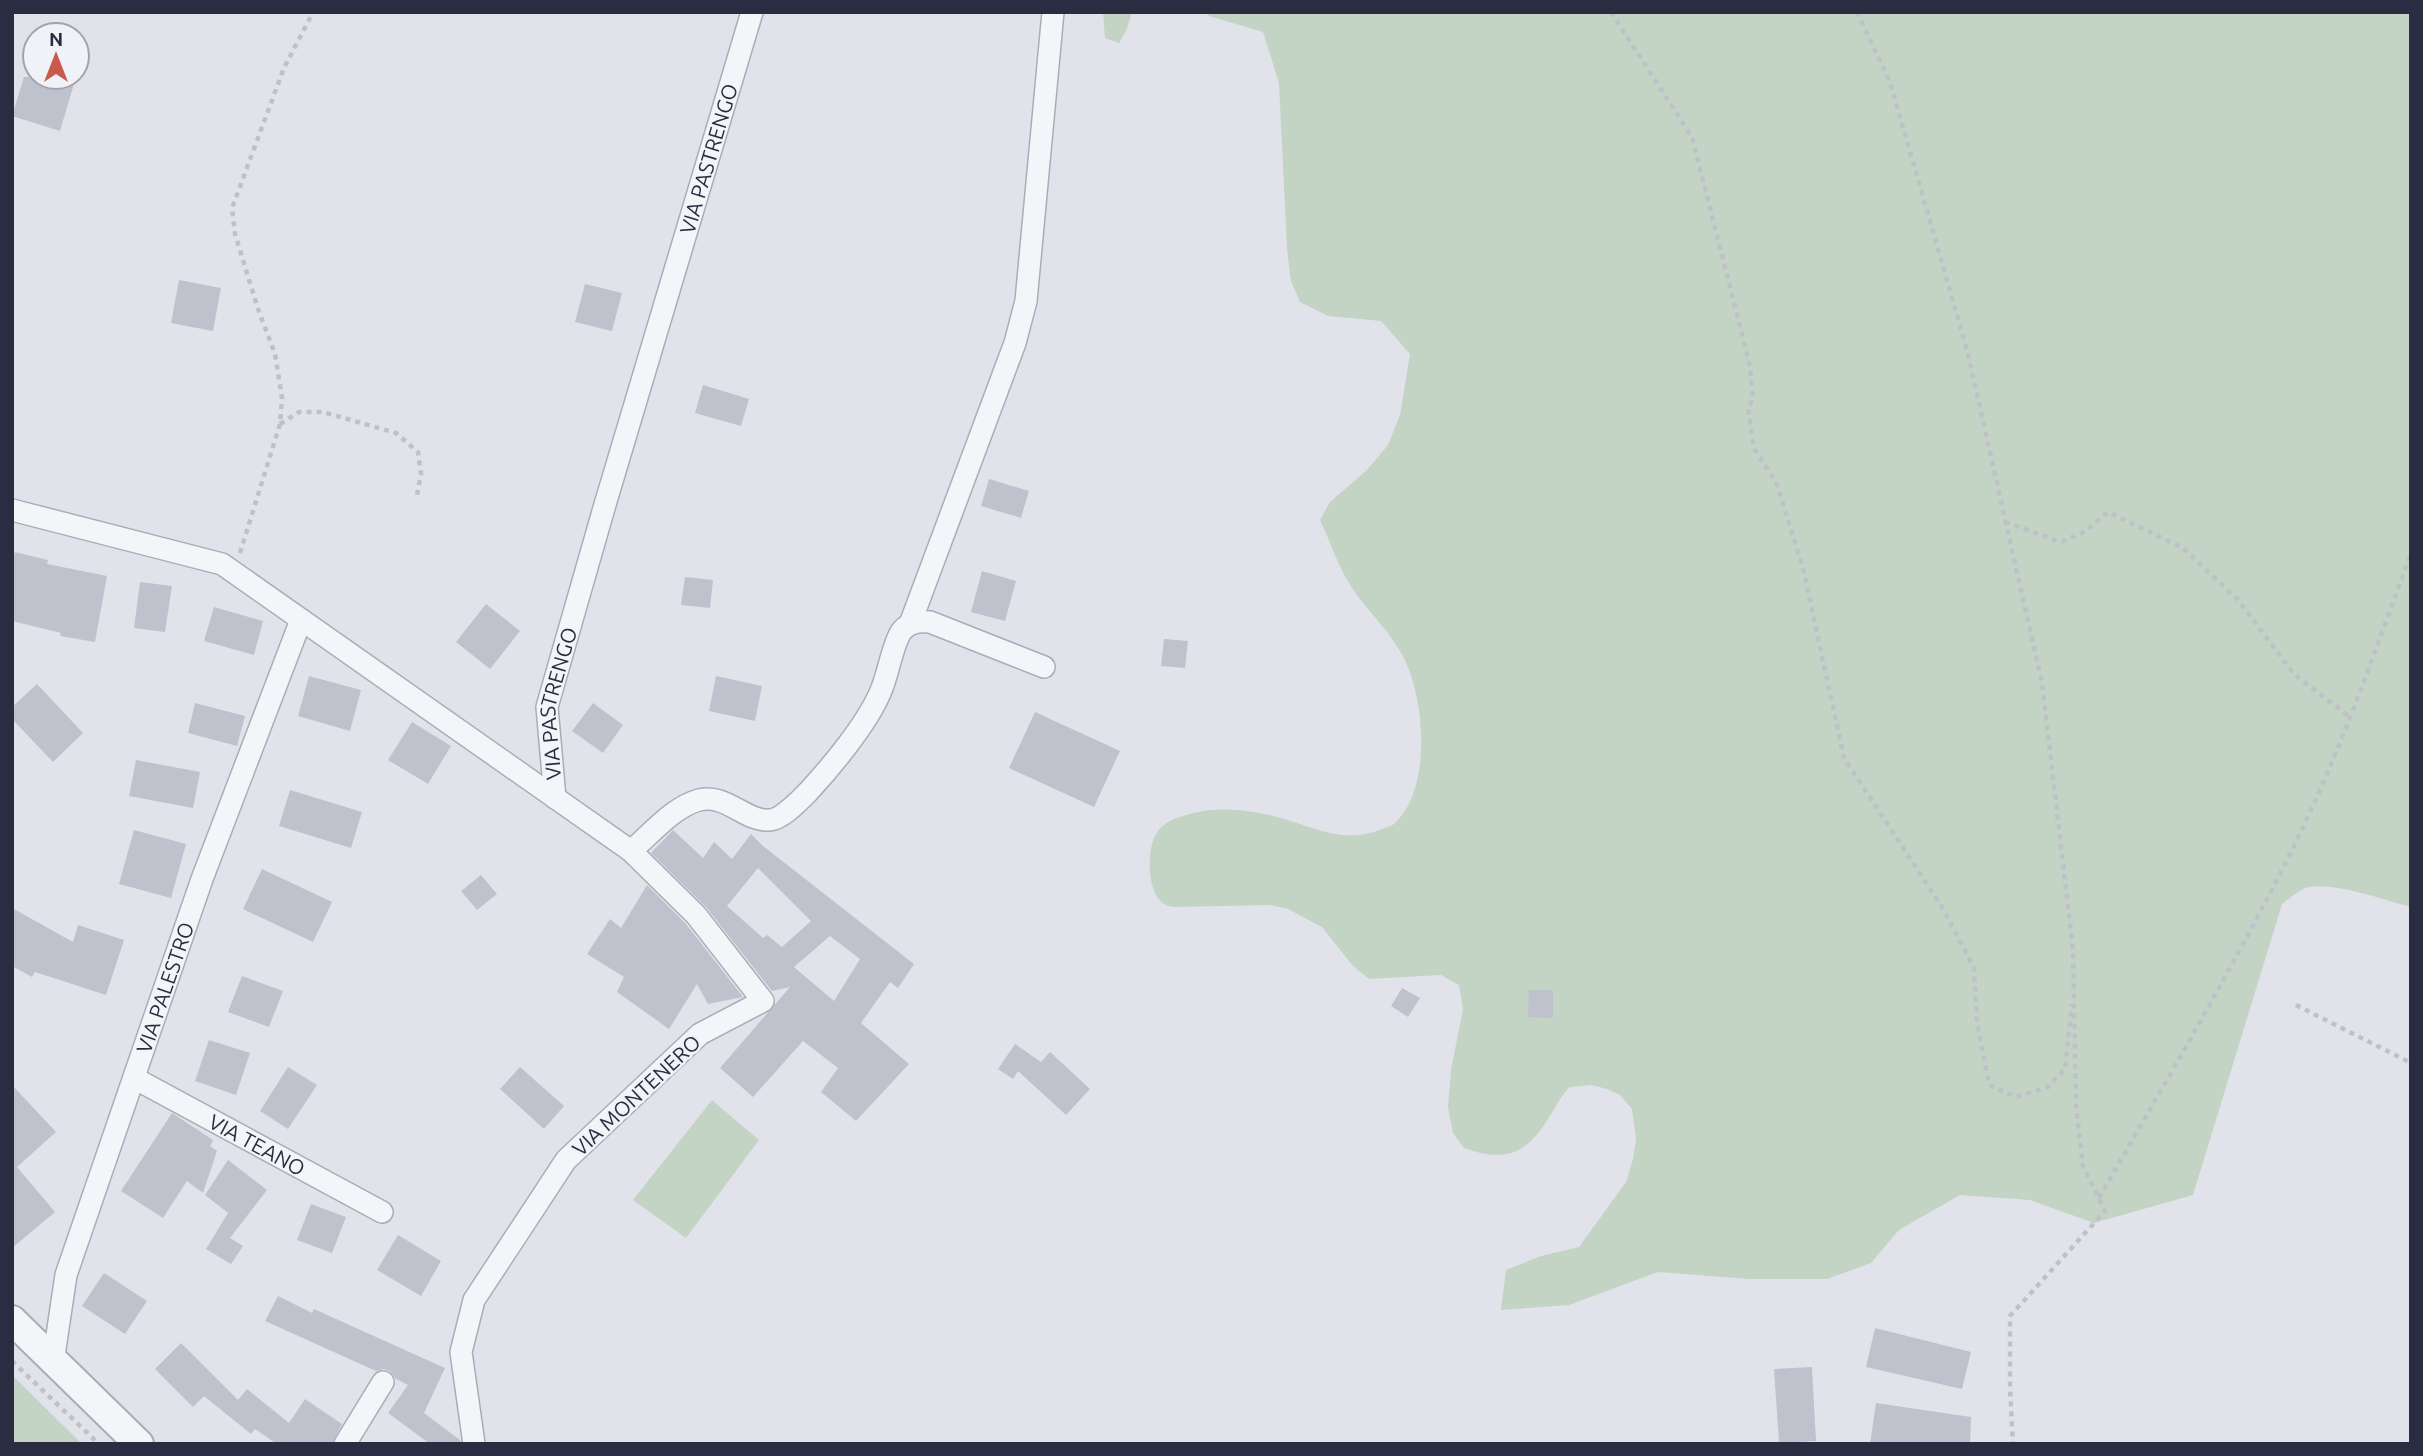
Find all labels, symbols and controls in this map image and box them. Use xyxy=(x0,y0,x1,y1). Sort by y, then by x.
north arrow xyxy=(21,21,91,91)
text: N xyxy=(49,28,63,50)
street label: VIA PASTRENGO xyxy=(675,81,742,237)
street label: VIA PASTRENGO xyxy=(535,624,581,781)
street label: VIA PALESTRO xyxy=(131,919,198,1056)
street label: VIA MONTENERO xyxy=(567,1030,705,1160)
street label: VIA TEANO xyxy=(205,1109,309,1180)

